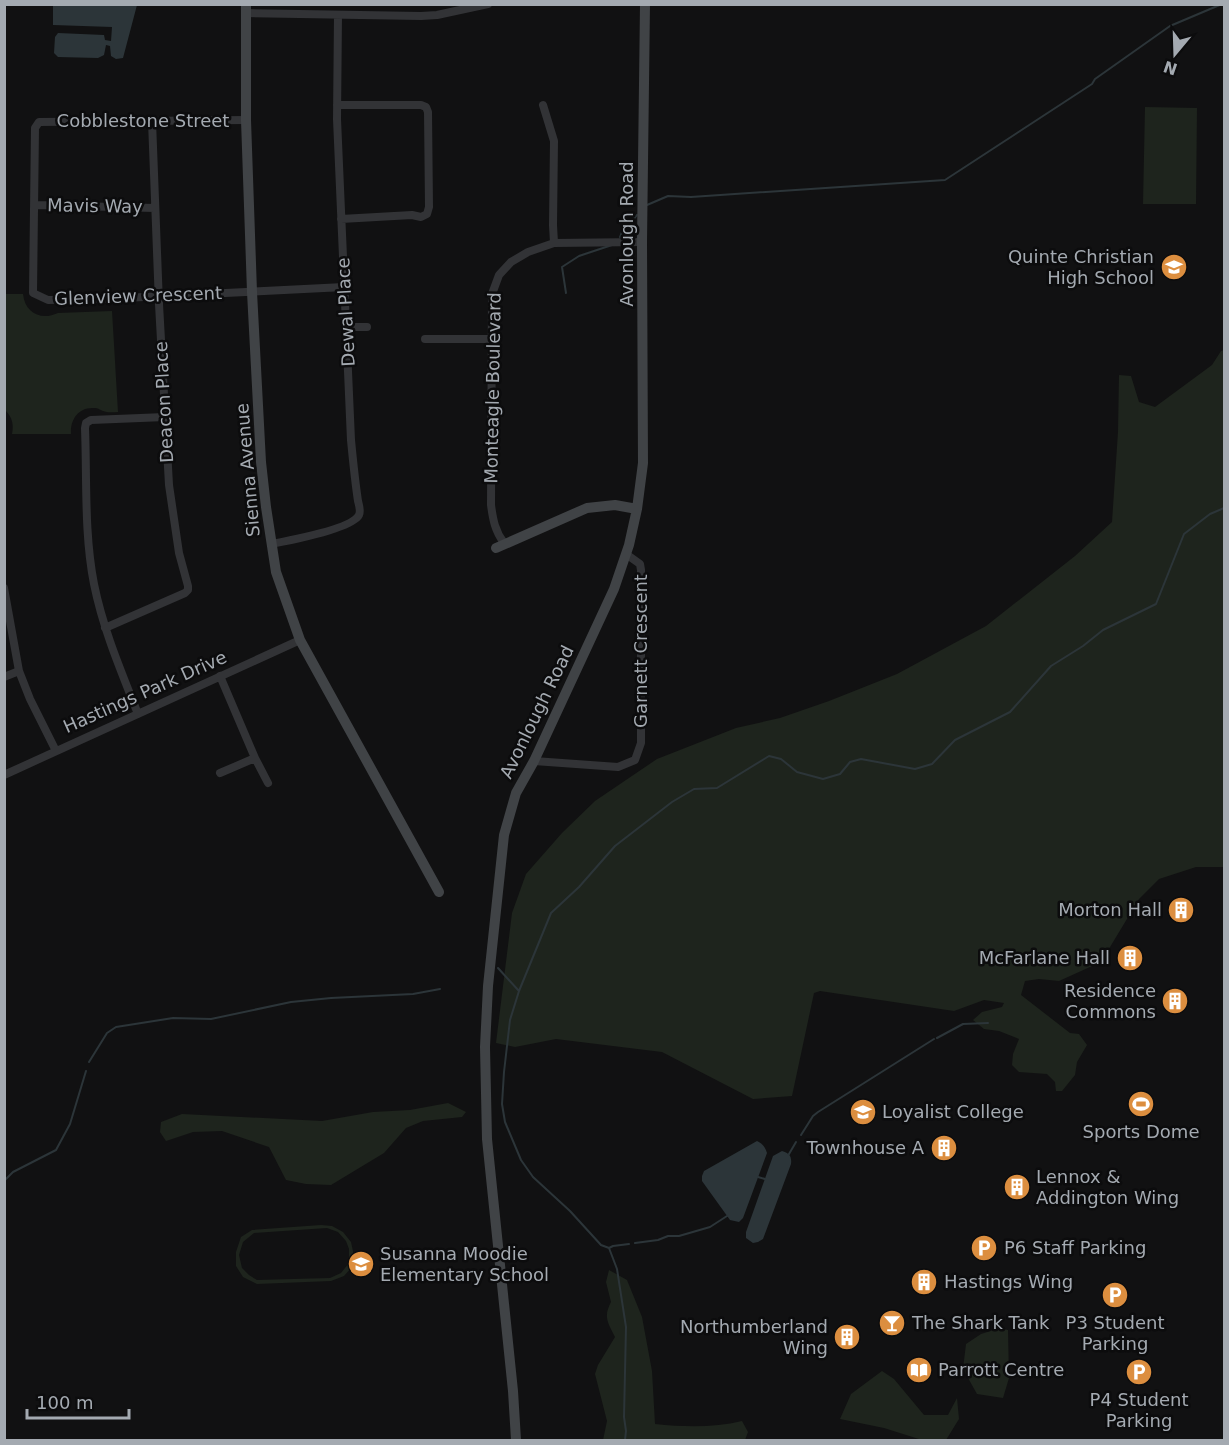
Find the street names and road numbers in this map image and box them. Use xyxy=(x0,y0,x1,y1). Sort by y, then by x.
street label: Cobblestone Street xyxy=(57,110,229,131)
street label: Avonlough Road xyxy=(616,161,637,307)
street label: Mavis Way xyxy=(47,194,143,217)
street label: Dewal Place xyxy=(332,257,359,367)
street label: Glenview Crescent xyxy=(54,282,222,309)
street label: Monteagle Boulevard xyxy=(480,292,505,484)
street label: Deacon Place xyxy=(150,341,177,463)
street label: Sienna Avenue xyxy=(231,402,264,538)
street label: Garnett Crescent xyxy=(630,574,651,728)
street label: Avonlough Road xyxy=(495,642,578,782)
street label: Hastings Park Drive xyxy=(60,646,230,737)

